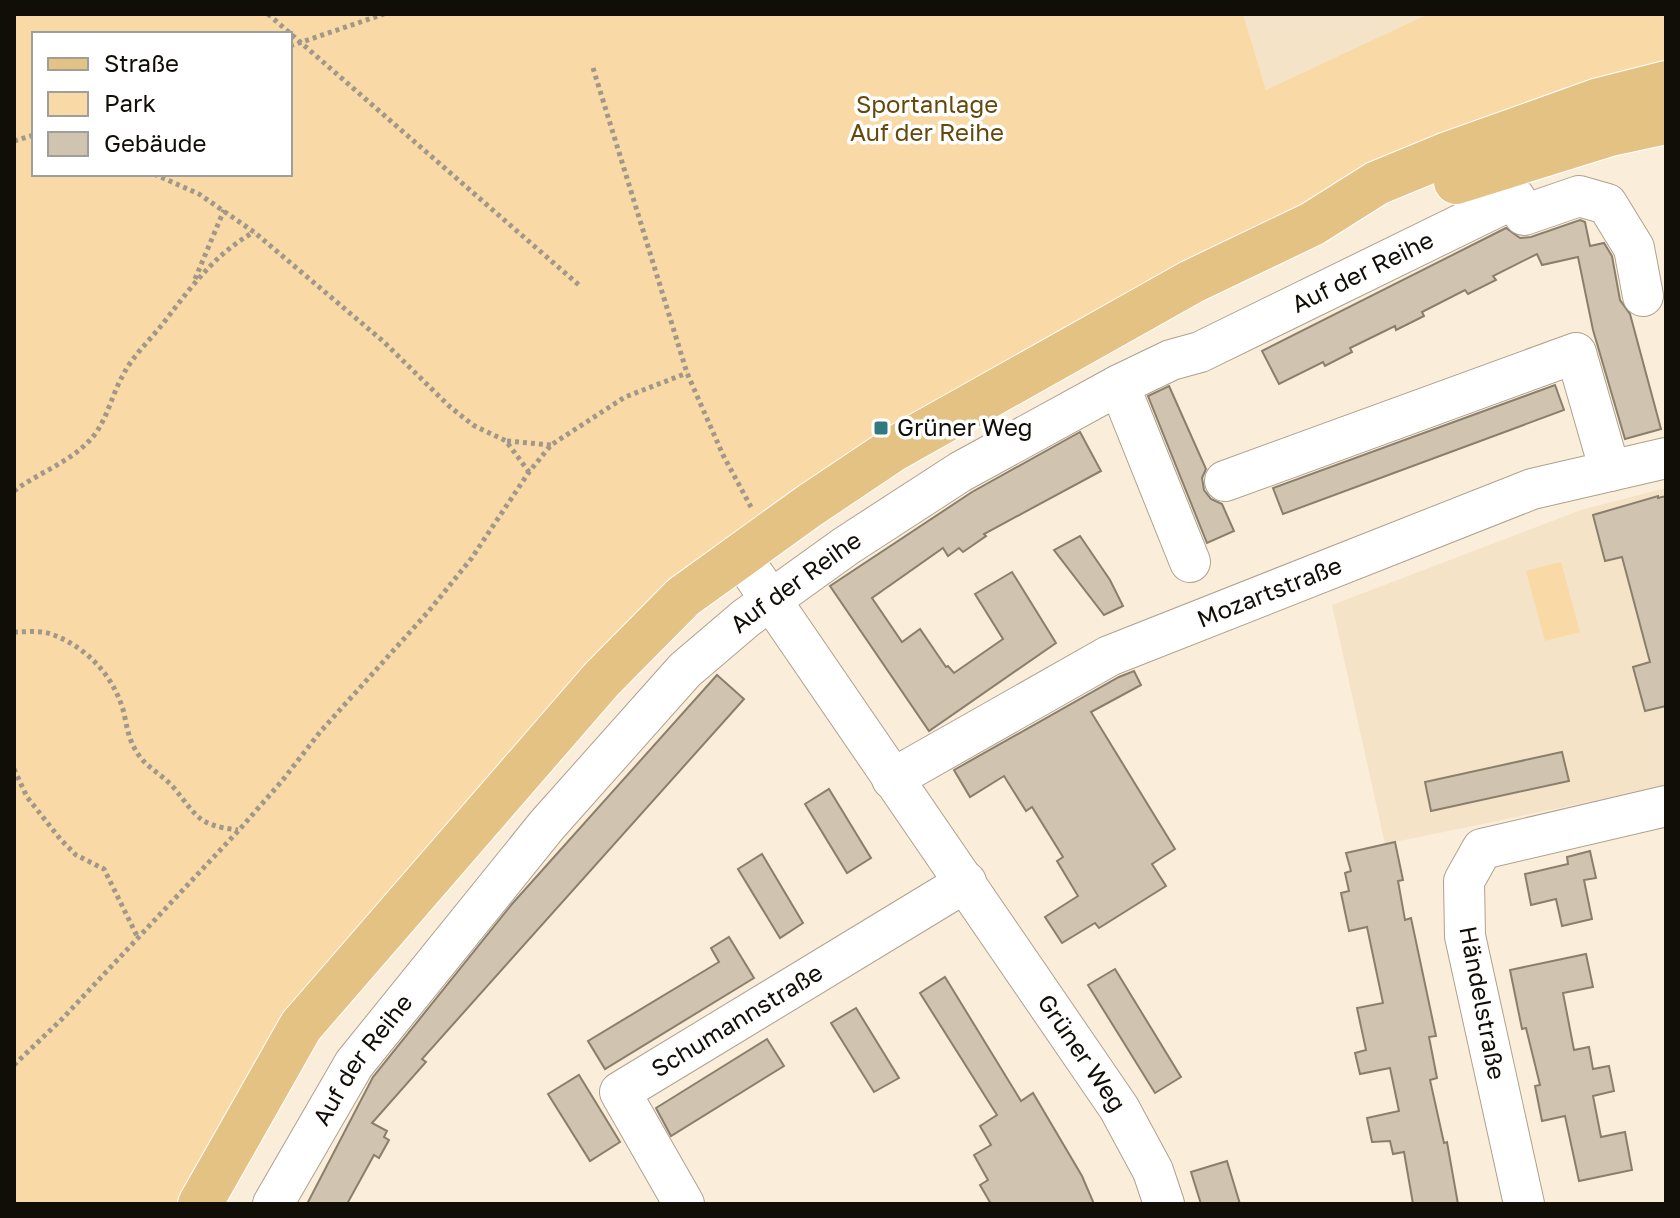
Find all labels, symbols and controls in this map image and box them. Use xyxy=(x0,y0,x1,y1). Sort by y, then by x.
legend xyxy=(32,32,292,176)
text: Straße xyxy=(104,48,179,77)
text: Park xyxy=(104,88,156,117)
park label: Sportanlage Auf der Reihe xyxy=(850,89,1004,146)
text: Gebäude xyxy=(104,128,206,157)
street label: Auf der Reihe xyxy=(1287,224,1438,318)
place label: Grüner Weg xyxy=(897,412,1033,441)
marker: Grüner Weg xyxy=(872,419,890,437)
street label: Auf der Reihe xyxy=(724,524,866,638)
street label: Mozartstraße xyxy=(1192,550,1346,633)
street label: Händelstraße xyxy=(1454,923,1513,1082)
street label: Schumannstraße xyxy=(645,957,827,1083)
street label: Auf der Reihe xyxy=(306,988,418,1130)
street label: Grüner Weg xyxy=(1032,988,1133,1117)

